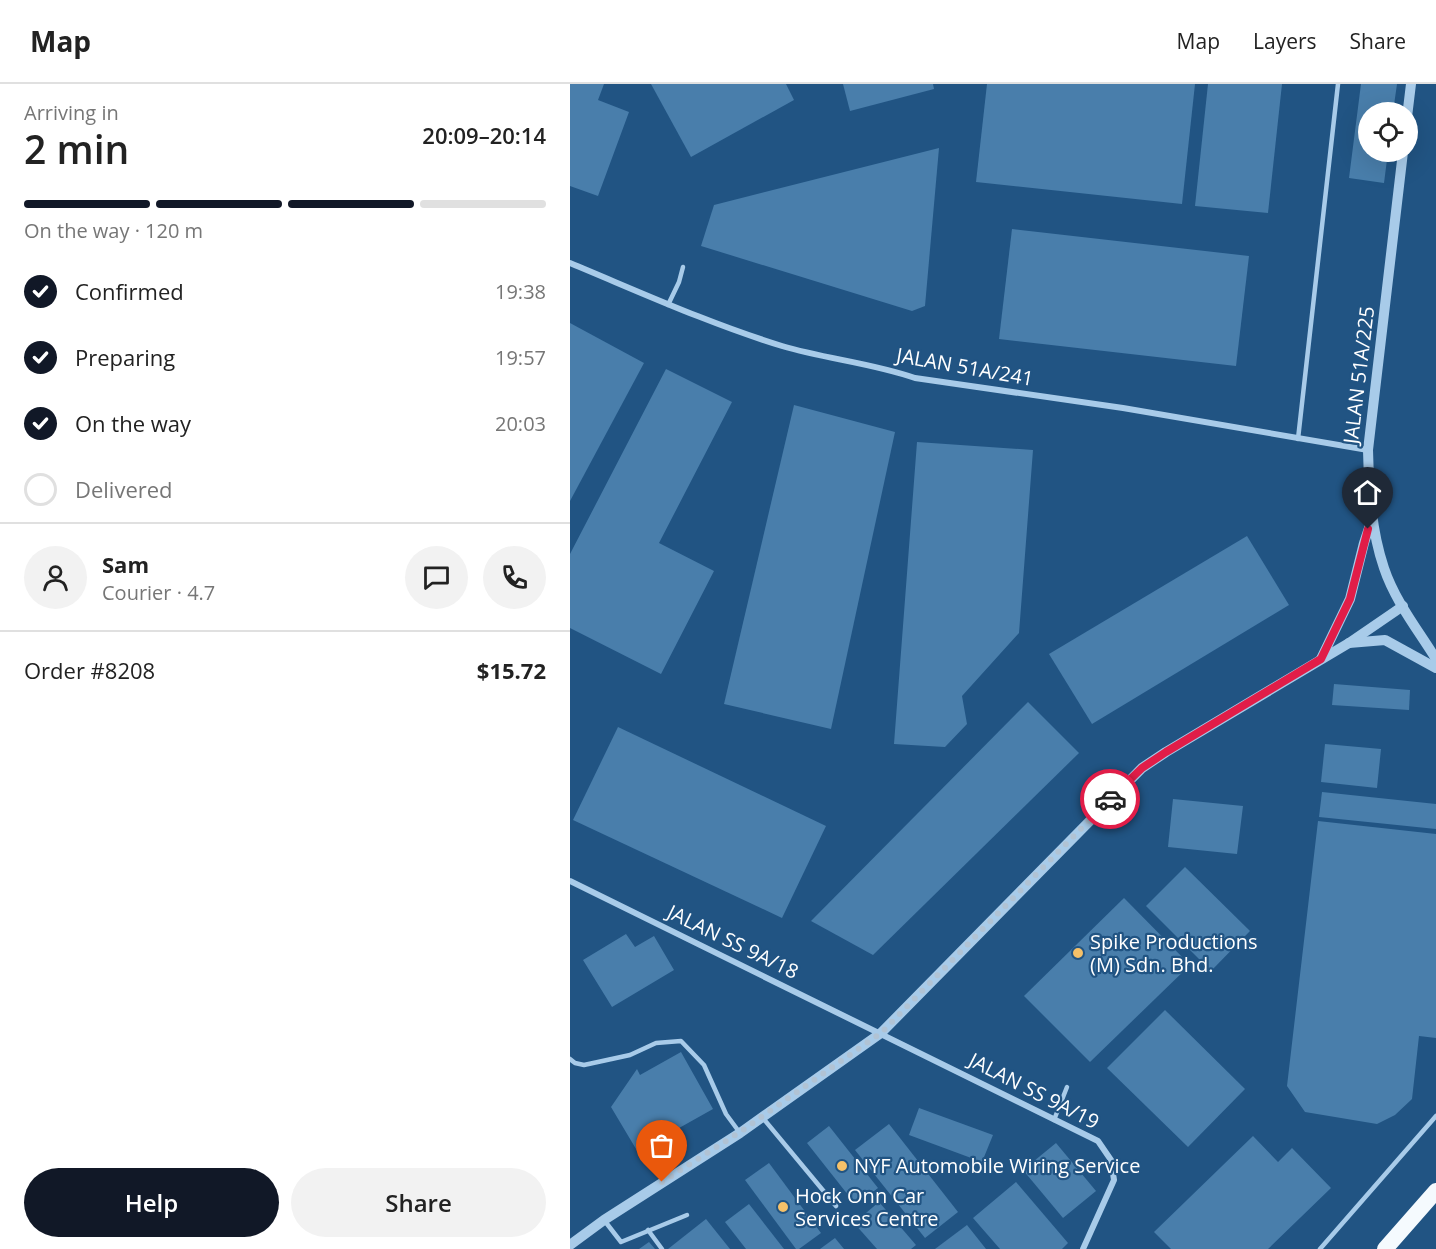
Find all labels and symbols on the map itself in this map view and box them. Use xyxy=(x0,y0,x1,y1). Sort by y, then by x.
street label: JALAN 51A/225 xyxy=(1336,305,1380,447)
street label: JALAN 51A/241 xyxy=(893,341,1036,392)
pin xyxy=(1342,467,1393,529)
courier xyxy=(1080,769,1140,829)
street label: JALAN SS 9A/18 xyxy=(661,897,803,985)
place label: Spike Productions (M) Sdn. Bhd. xyxy=(1090,928,1258,978)
marker: Spike Productions (M) Sdn. Bhd. xyxy=(1071,946,1085,960)
street label: JALAN SS 9A/19 xyxy=(963,1045,1104,1135)
pin xyxy=(636,1120,687,1182)
place label: NYF Automobile Wiring Service xyxy=(854,1152,1140,1179)
marker: NYF Automobile Wiring Service xyxy=(835,1159,849,1173)
place label: Hock Onn Car Services Centre xyxy=(795,1182,939,1232)
marker: Hock Onn Car Services Centre xyxy=(776,1200,790,1214)

